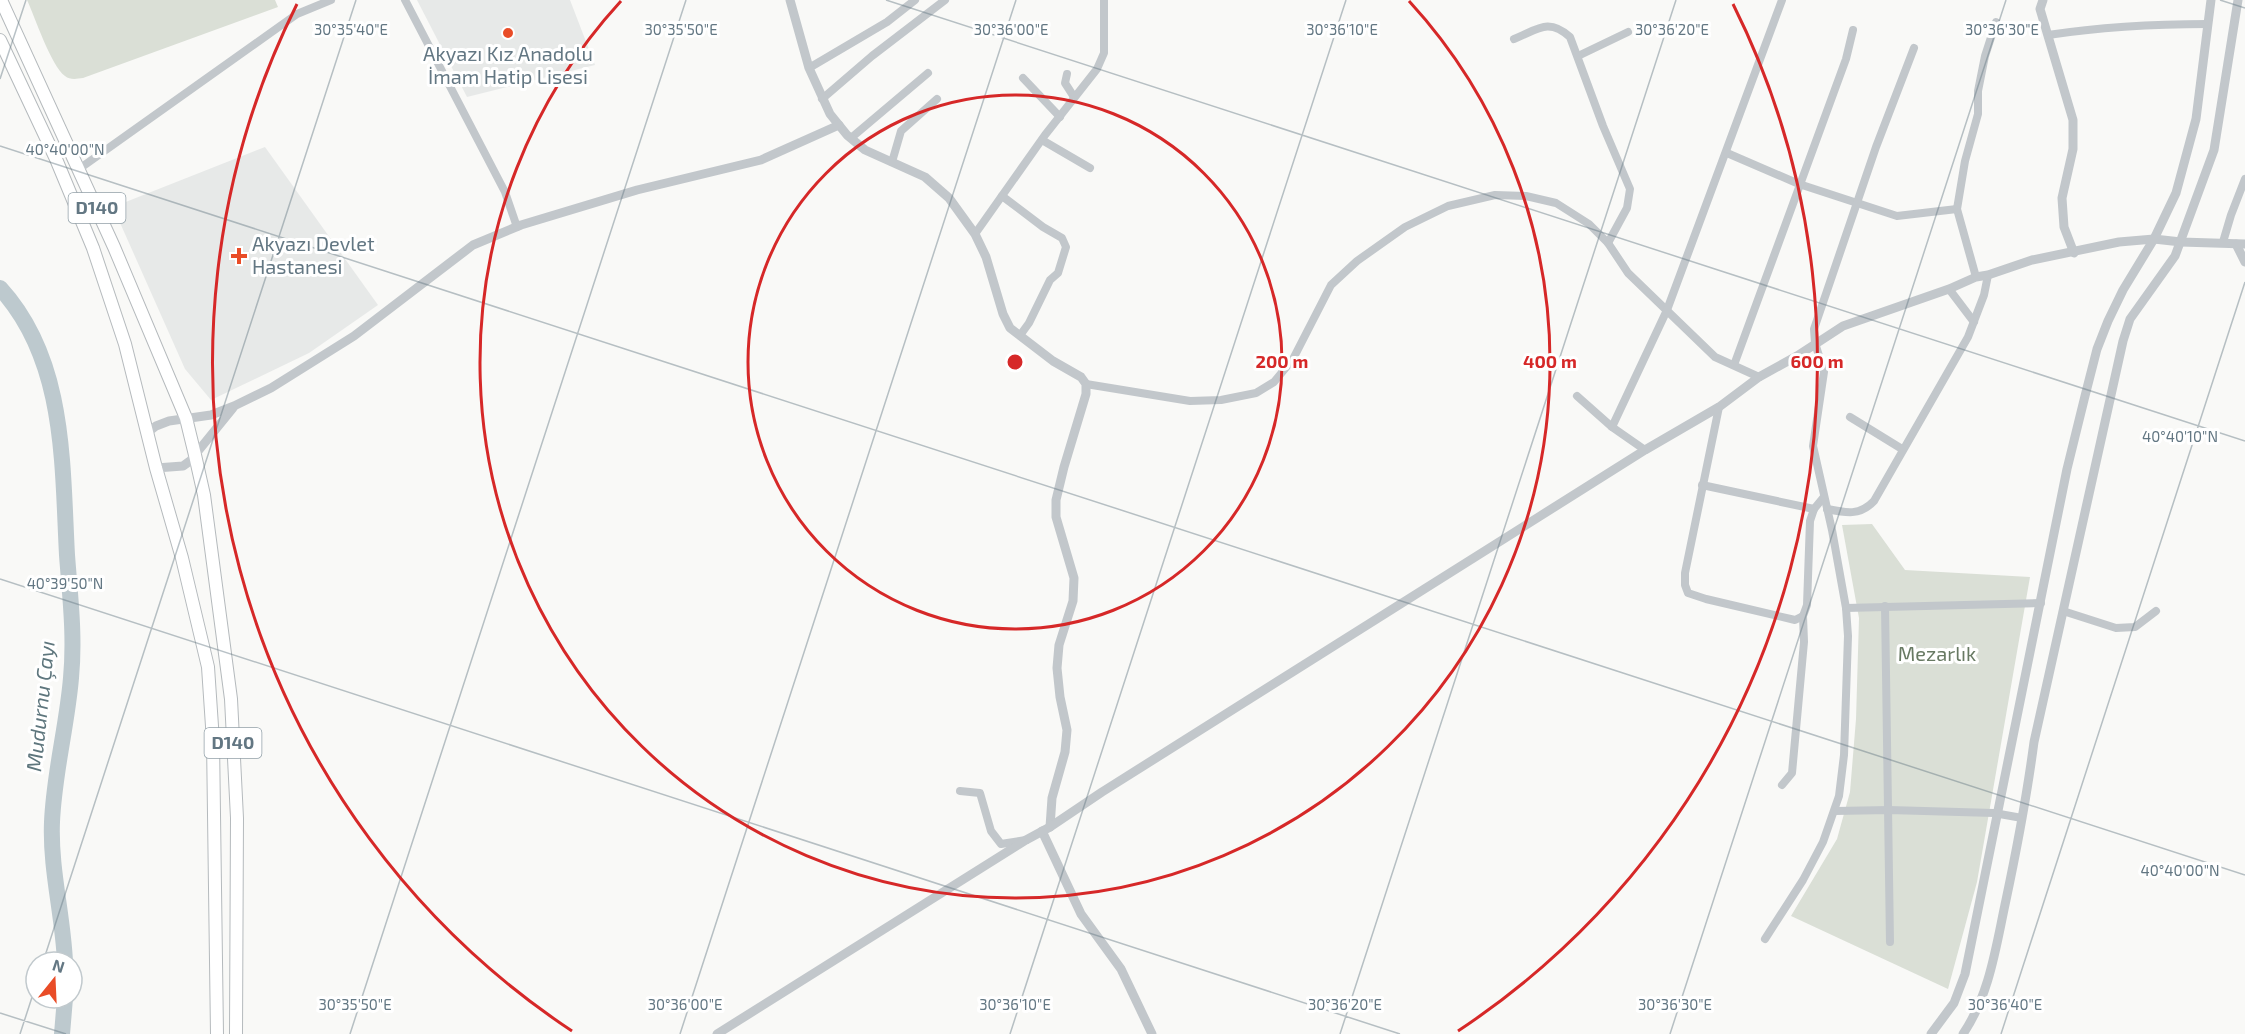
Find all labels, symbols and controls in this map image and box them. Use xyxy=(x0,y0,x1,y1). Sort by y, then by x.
text: 30°35'40"E xyxy=(314,20,388,38)
text: 30°35'50"E xyxy=(644,20,718,38)
text: 30°36'00"E xyxy=(974,20,1048,38)
text: 30°36'10"E xyxy=(1306,20,1378,38)
text: 30°36'20"E xyxy=(1635,20,1709,38)
text: 30°36'30"E xyxy=(1965,20,2039,38)
marker: Akyazı Kız Anadolu İmam Hatip Lisesi xyxy=(501,26,515,40)
place label: Akyazı Kız Anadolu İmam Hatip Lisesi xyxy=(423,41,593,88)
text: 40°40'00"N xyxy=(25,140,105,158)
road number: D140 xyxy=(68,193,126,223)
place label: Akyazı Devlet Hastanesi xyxy=(252,231,375,278)
marker: Akyazı Devlet Hastanesi xyxy=(230,247,248,265)
text: 200 m xyxy=(1256,350,1308,372)
text: 400 m xyxy=(1523,350,1577,372)
text: 600 m xyxy=(1790,350,1844,372)
centre of rings xyxy=(1005,352,1025,372)
text: 40°40'10"N xyxy=(2142,427,2218,445)
text: 40°39'50"N xyxy=(27,574,103,592)
water label: Mudurnu Çayı xyxy=(20,639,61,773)
park label: Mezarlık xyxy=(1898,641,1976,665)
road number: D140 xyxy=(204,728,262,758)
text: 40°40'00"N xyxy=(2140,861,2220,879)
north arrow xyxy=(24,950,84,1010)
text: N xyxy=(50,954,67,976)
text: 30°35'50"E xyxy=(318,995,392,1013)
text: 30°36'00"E xyxy=(648,995,722,1013)
text: 30°36'10"E xyxy=(979,995,1051,1013)
text: 30°36'20"E xyxy=(1308,995,1382,1013)
text: 30°36'30"E xyxy=(1638,995,1712,1013)
text: 30°36'40"E xyxy=(1968,995,2042,1013)

